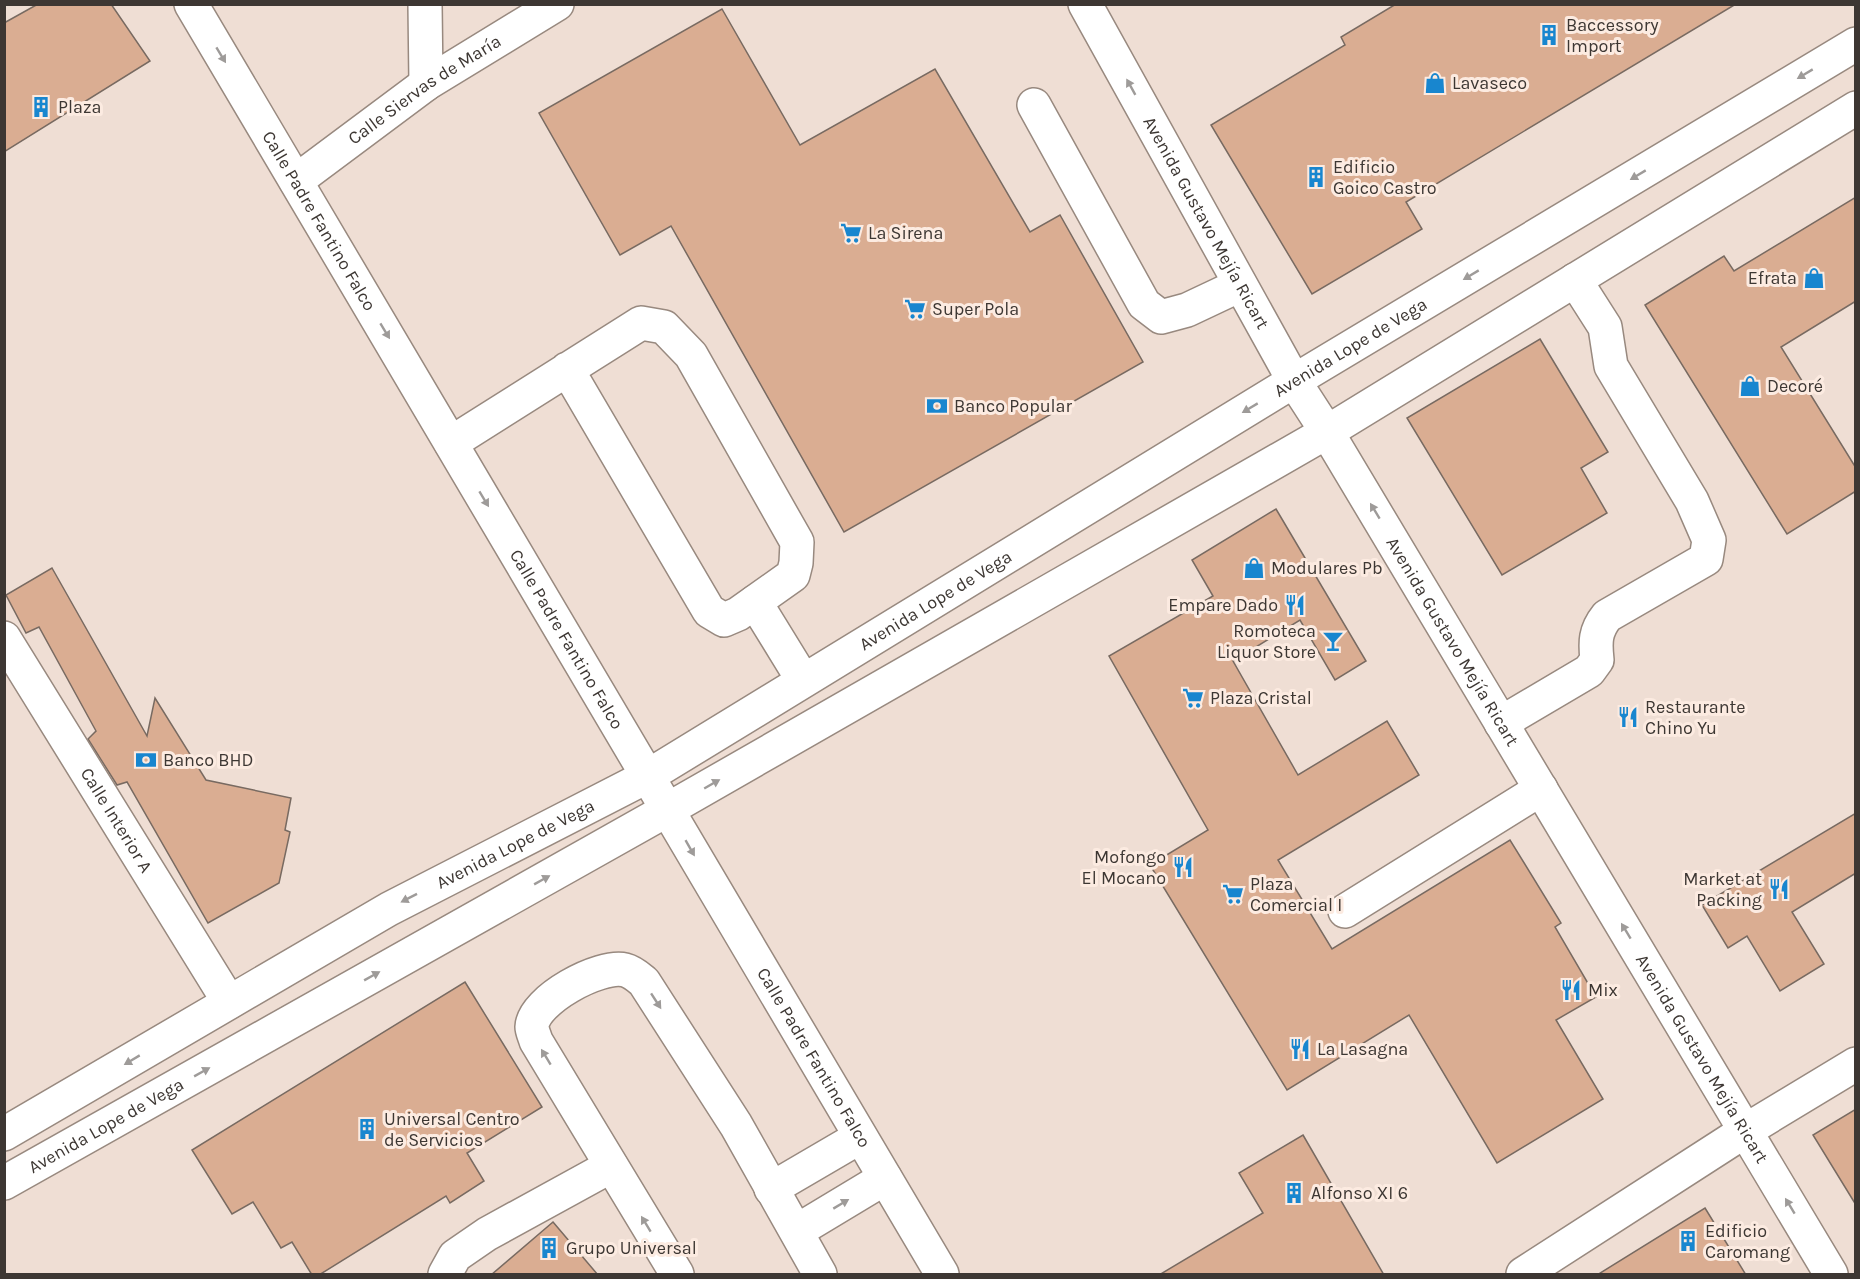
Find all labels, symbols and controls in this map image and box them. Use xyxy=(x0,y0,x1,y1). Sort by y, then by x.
place label: Baccessory Import xyxy=(1566,14,1659,57)
building icon: Baccessory Import xyxy=(1537,23,1561,47)
street label: Calle Siervas de María xyxy=(344,30,505,149)
one-way arrow xyxy=(216,47,226,64)
one-way arrow xyxy=(1797,69,1813,80)
shop icon: Lavaseco xyxy=(1423,71,1447,95)
place label: Lavaseco xyxy=(1452,72,1527,94)
one-way arrow xyxy=(1126,79,1136,96)
building icon: Plaza xyxy=(29,95,53,119)
place label: Plaza xyxy=(58,96,101,118)
street label: Avenida Gustavo Mejía Ricart xyxy=(1138,112,1274,333)
street label: Calle Padre Fantino Falco xyxy=(258,127,381,315)
place label: Edificio Goico Castro xyxy=(1333,156,1437,199)
building icon: Edificio Goico Castro xyxy=(1304,165,1328,189)
one-way arrow xyxy=(1630,169,1646,180)
supermarket icon: La Sirena xyxy=(839,221,863,245)
place label: La Sirena xyxy=(868,222,943,244)
shop icon: Efrata xyxy=(1802,266,1826,290)
place label: Efrata xyxy=(1748,267,1797,289)
one-way arrow xyxy=(1463,269,1479,280)
street label: Avenida Lope de Vega xyxy=(1270,293,1431,402)
supermarket icon: Super Pola xyxy=(903,297,927,321)
place label: Super Pola xyxy=(932,298,1019,320)
one-way arrow xyxy=(379,323,390,339)
shop icon: Decoré xyxy=(1738,374,1762,398)
place label: Decoré xyxy=(1767,375,1823,397)
bank icon: Banco Popular xyxy=(925,394,949,418)
place label: Banco Popular xyxy=(954,395,1073,417)
one-way arrow xyxy=(1242,402,1258,413)
one-way arrow xyxy=(479,491,489,508)
one-way arrow xyxy=(1369,503,1380,519)
street label: Avenida Gustavo Mejía Ricart xyxy=(1381,533,1524,750)
street label: Calle Padre Fantino Falco xyxy=(505,545,628,733)
street label: Avenida Lope de Vega xyxy=(855,545,1016,655)
shop icon: Modulares Pb xyxy=(1242,556,1266,580)
place label: Modulares Pb xyxy=(1271,557,1383,579)
restaurant icon: Empare Dado xyxy=(1283,593,1307,617)
place label: Empare Dado xyxy=(1168,594,1278,616)
place label: Romoteca Liquor Store xyxy=(1217,620,1316,663)
bar icon: Romoteca Liquor Store xyxy=(1321,629,1345,653)
supermarket icon: Plaza Cristal xyxy=(1181,686,1205,710)
place label: Plaza Cristal xyxy=(1210,687,1312,709)
place label: Restaurante Chino Yu xyxy=(1645,696,1746,739)
restaurant icon: Restaurante Chino Yu xyxy=(1616,705,1640,729)
bank icon: Banco BHD xyxy=(134,748,158,772)
place label: Banco BHD xyxy=(163,749,253,771)
street label: Calle Interior A xyxy=(76,763,157,877)
one-way arrow xyxy=(703,780,720,790)
street label: Avenida Lope de Vega xyxy=(433,794,598,894)
one-way arrow xyxy=(684,840,695,856)
place label: Mofongo El Mocano xyxy=(1082,846,1166,889)
restaurant icon: Mofongo El Mocano xyxy=(1171,855,1195,879)
place label: Market at Packing xyxy=(1683,868,1762,911)
place label: Plaza Comercial I xyxy=(1250,873,1342,916)
one-way arrow xyxy=(534,875,551,885)
restaurant icon: Market at Packing xyxy=(1767,877,1791,901)
supermarket icon: Plaza Comercial I xyxy=(1221,882,1245,906)
one-way arrow xyxy=(400,893,418,903)
one-way arrow xyxy=(1620,923,1631,939)
street label: Avenida Gustavo Mejía Ricart xyxy=(1631,950,1773,1167)
street label: Calle Padre Fantino Falco xyxy=(752,964,876,1152)
one-way arrow xyxy=(364,971,381,981)
restaurant icon: Mix xyxy=(1559,978,1583,1002)
place label: Mix xyxy=(1588,979,1618,1001)
one-way arrow xyxy=(650,993,661,1009)
restaurant icon: La Lasagna xyxy=(1288,1037,1312,1061)
place label: La Lasagna xyxy=(1317,1038,1408,1060)
one-way arrow xyxy=(540,1049,551,1065)
one-way arrow xyxy=(123,1055,140,1065)
one-way arrow xyxy=(194,1066,210,1077)
street label: Avenida Lope de Vega xyxy=(24,1073,188,1178)
place label: Universal Centro de Servicios xyxy=(384,1108,520,1151)
building icon: Universal Centro de Servicios xyxy=(355,1117,379,1141)
building icon: Alfonso XI 6 xyxy=(1282,1181,1306,1205)
place label: Alfonso XI 6 xyxy=(1311,1182,1408,1204)
one-way arrow xyxy=(1785,1198,1796,1214)
one-way arrow xyxy=(833,1199,849,1210)
one-way arrow xyxy=(641,1216,652,1232)
place label: Edificio Caromang xyxy=(1705,1220,1790,1263)
building icon: Edificio Caromang xyxy=(1676,1229,1700,1253)
building icon: Grupo Universal xyxy=(537,1236,561,1260)
place label: Grupo Universal xyxy=(566,1237,697,1259)

